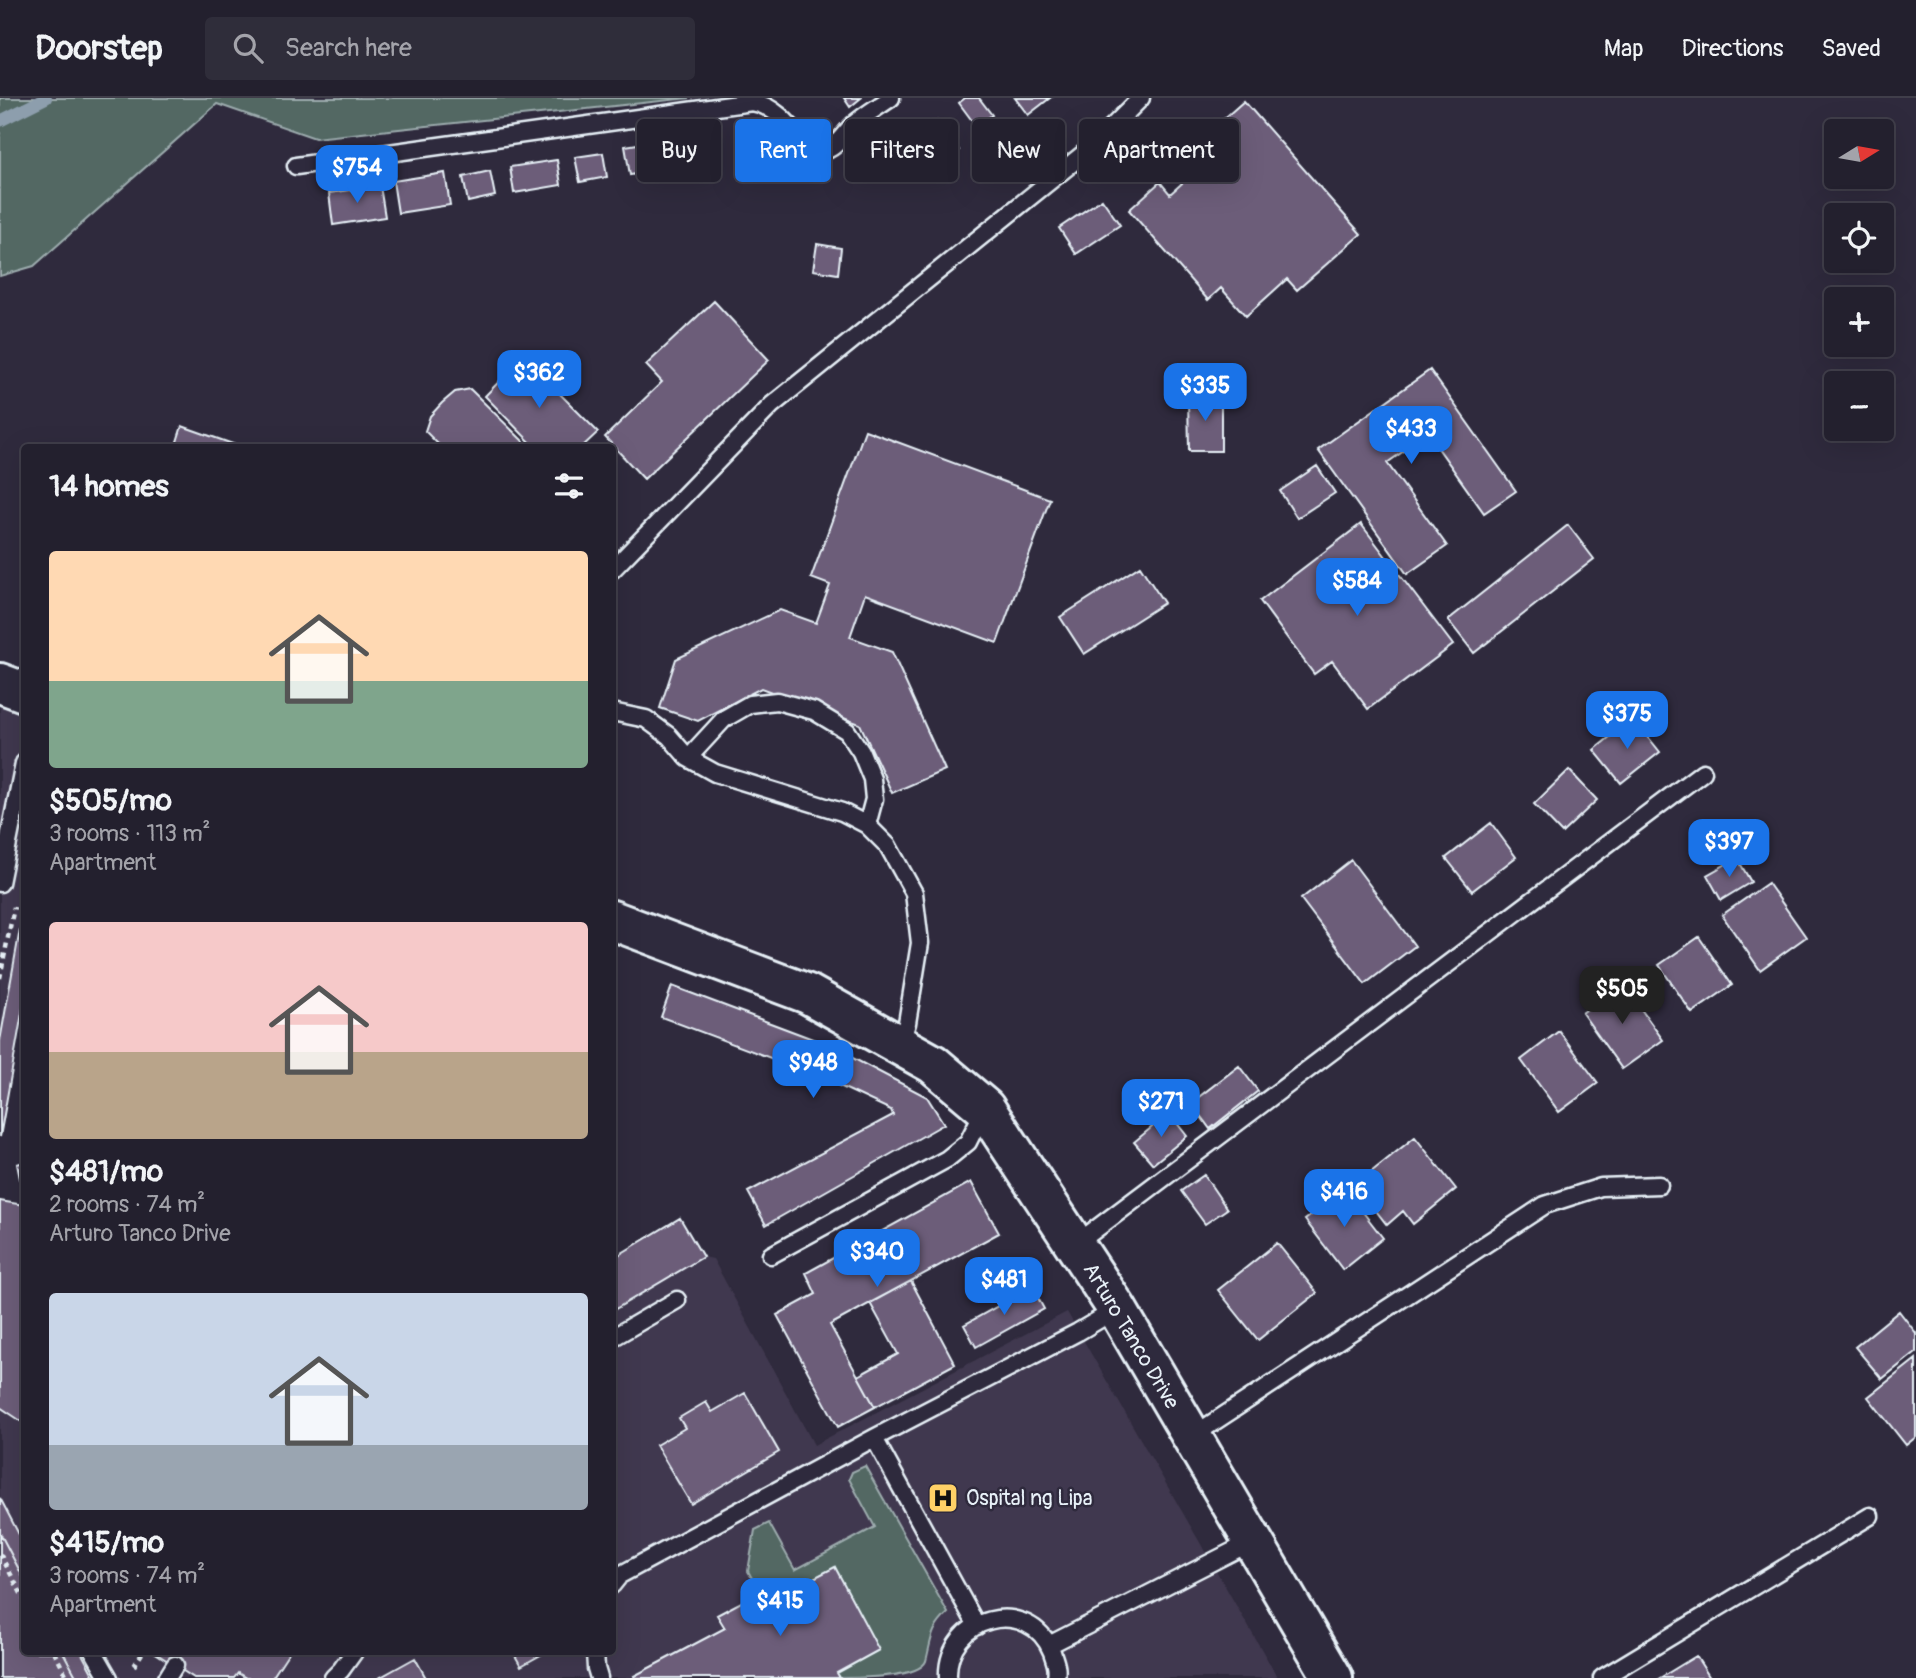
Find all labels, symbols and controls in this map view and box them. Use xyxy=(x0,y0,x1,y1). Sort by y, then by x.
search box xyxy=(205,17,695,80)
text: Doorstep xyxy=(35,28,163,69)
icon: search xyxy=(229,29,267,67)
text: Search here xyxy=(285,32,412,64)
text: Map xyxy=(1604,34,1644,63)
text: Directions xyxy=(1682,34,1783,63)
text: Saved xyxy=(1821,34,1881,63)
chip: Buy xyxy=(637,119,721,182)
chip: Rent xyxy=(735,119,831,182)
chip: Filters xyxy=(845,119,958,182)
chip: New xyxy=(972,119,1065,182)
chip: Apartment xyxy=(1079,119,1239,182)
north arrow xyxy=(1824,119,1894,189)
map controls xyxy=(1824,119,1894,441)
pin: $754 xyxy=(316,146,398,205)
text: $754 xyxy=(332,153,382,182)
button: locate xyxy=(1824,203,1894,273)
button: + xyxy=(1824,287,1894,357)
pin: $362 xyxy=(498,350,580,410)
text: $362 xyxy=(513,358,565,387)
pin: $335 xyxy=(1164,364,1246,423)
text: $335 xyxy=(1180,371,1230,400)
button: − xyxy=(1824,371,1894,441)
pin: $433 xyxy=(1370,406,1452,466)
text: $433 xyxy=(1385,414,1437,443)
icon: filters xyxy=(550,467,588,505)
text: 14 homes xyxy=(49,468,169,505)
pin: $584 xyxy=(1316,559,1398,618)
text: $584 xyxy=(1332,566,1382,595)
icon: home xyxy=(256,596,382,722)
pin: $375 xyxy=(1586,692,1668,751)
text: $375 xyxy=(1602,699,1652,728)
text: $505/mo xyxy=(49,782,172,819)
text: 3 rooms · 113 m² xyxy=(49,819,210,848)
pin: $397 xyxy=(1688,820,1770,879)
text: $397 xyxy=(1704,827,1754,856)
text: Apartment xyxy=(49,848,156,877)
icon: home xyxy=(256,967,382,1093)
pin: $505 xyxy=(1581,967,1663,1026)
text: $505 xyxy=(1595,974,1649,1003)
pin: $948 xyxy=(772,1040,854,1100)
text: $948 xyxy=(788,1048,838,1077)
pin: $271 xyxy=(1120,1080,1202,1139)
text: $271 xyxy=(1138,1087,1184,1116)
text: $481/mo xyxy=(49,1153,163,1190)
pin: $416 xyxy=(1303,1170,1385,1229)
text: $416 xyxy=(1320,1177,1368,1206)
text: 2 rooms · 74 m² xyxy=(49,1190,205,1219)
text: Arturo Tanco Drive xyxy=(49,1219,231,1248)
pin: $340 xyxy=(836,1230,918,1289)
text: $340 xyxy=(850,1237,904,1266)
pin: $481 xyxy=(963,1258,1045,1317)
street label: Arturo Tanco Drive xyxy=(1077,1258,1186,1415)
text: $481 xyxy=(981,1265,1027,1294)
icon: home xyxy=(256,1338,382,1464)
hospital icon: Ospital ng Lipa xyxy=(926,1481,960,1515)
place label: Ospital ng Lipa xyxy=(966,1485,1092,1512)
text: $415/mo xyxy=(49,1524,164,1561)
text: 3 rooms · 74 m² xyxy=(49,1561,205,1590)
pin: $415 xyxy=(739,1578,821,1638)
text: $415 xyxy=(756,1586,804,1615)
text: Apartment xyxy=(49,1590,156,1619)

